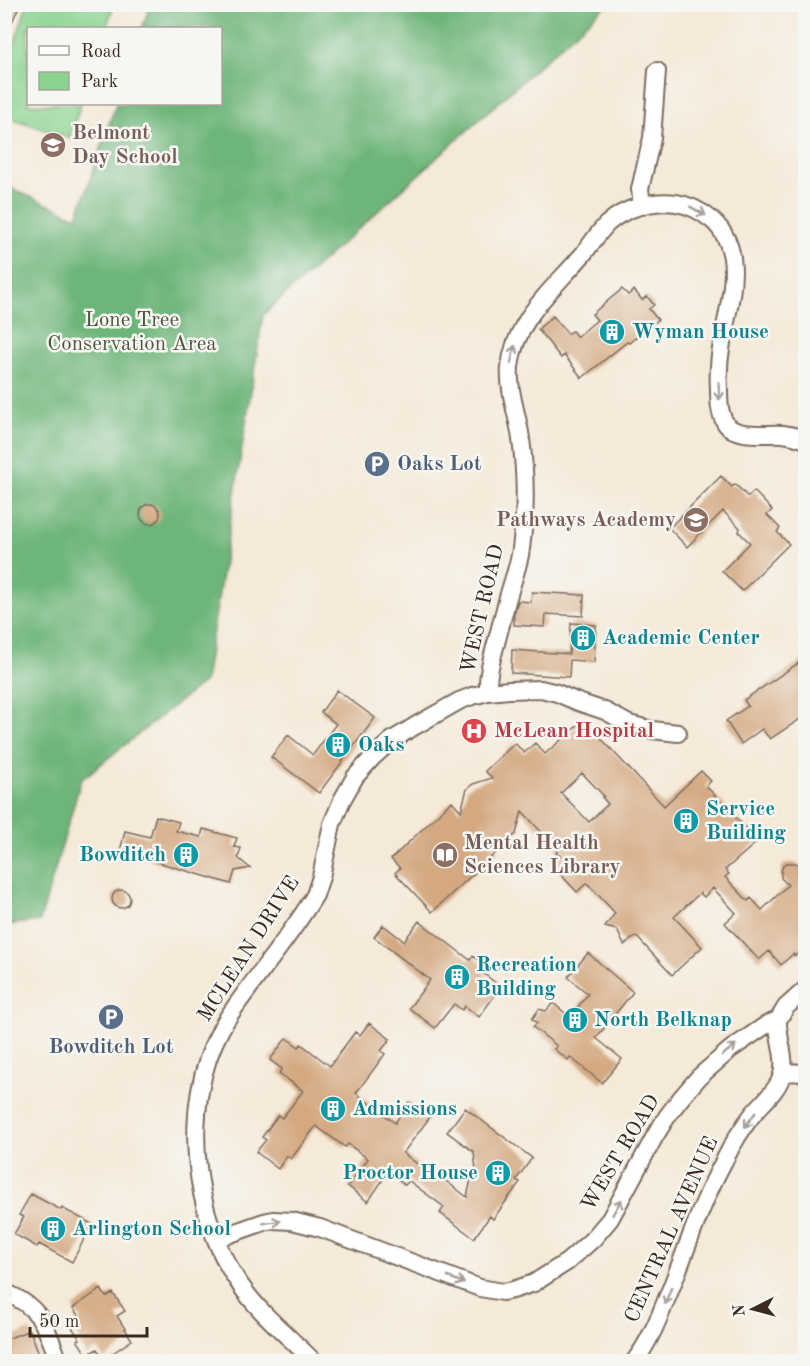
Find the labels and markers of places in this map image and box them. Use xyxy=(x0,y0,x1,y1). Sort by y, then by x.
place label: Belmont Day School xyxy=(72,123,178,168)
school or university icon: Belmont Day School xyxy=(38,130,68,160)
building icon: Wyman House xyxy=(597,317,627,347)
place label: Wyman House xyxy=(632,322,769,343)
parking icon: Oaks Lot xyxy=(362,449,392,479)
place label: Oaks Lot xyxy=(397,454,482,475)
school or university icon: Pathways Academy xyxy=(681,505,711,535)
place label: Pathways Academy xyxy=(496,510,676,531)
building icon: Academic Center xyxy=(568,623,598,653)
place label: Academic Center xyxy=(602,628,760,649)
hospital icon: McLean Hospital xyxy=(459,716,489,746)
place label: McLean Hospital xyxy=(494,721,654,742)
building icon: Oaks xyxy=(323,730,353,760)
place label: Oaks xyxy=(358,735,404,756)
place label: Service Building xyxy=(706,799,786,844)
building icon: Service Building xyxy=(671,806,701,836)
place label: Mental Health Sciences Library xyxy=(464,833,621,878)
building icon: Bowditch xyxy=(171,840,201,870)
library icon: Mental Health Sciences Library xyxy=(430,840,460,870)
place label: Bowditch xyxy=(79,845,166,866)
place label: Recreation Building xyxy=(476,955,577,1000)
building icon: Recreation Building xyxy=(442,962,472,992)
parking icon: Bowditch Lot xyxy=(96,1002,126,1032)
building icon: North Belknap xyxy=(560,1005,590,1035)
place label: North Belknap xyxy=(594,1010,732,1031)
place label: Bowditch Lot xyxy=(48,1037,174,1058)
building icon: Admissions xyxy=(318,1094,348,1124)
place label: Admissions xyxy=(352,1099,457,1120)
building icon: Proctor House xyxy=(483,1158,513,1188)
place label: Proctor House xyxy=(342,1163,478,1184)
building icon: Arlington School xyxy=(38,1214,68,1244)
place label: Arlington School xyxy=(72,1219,231,1240)

